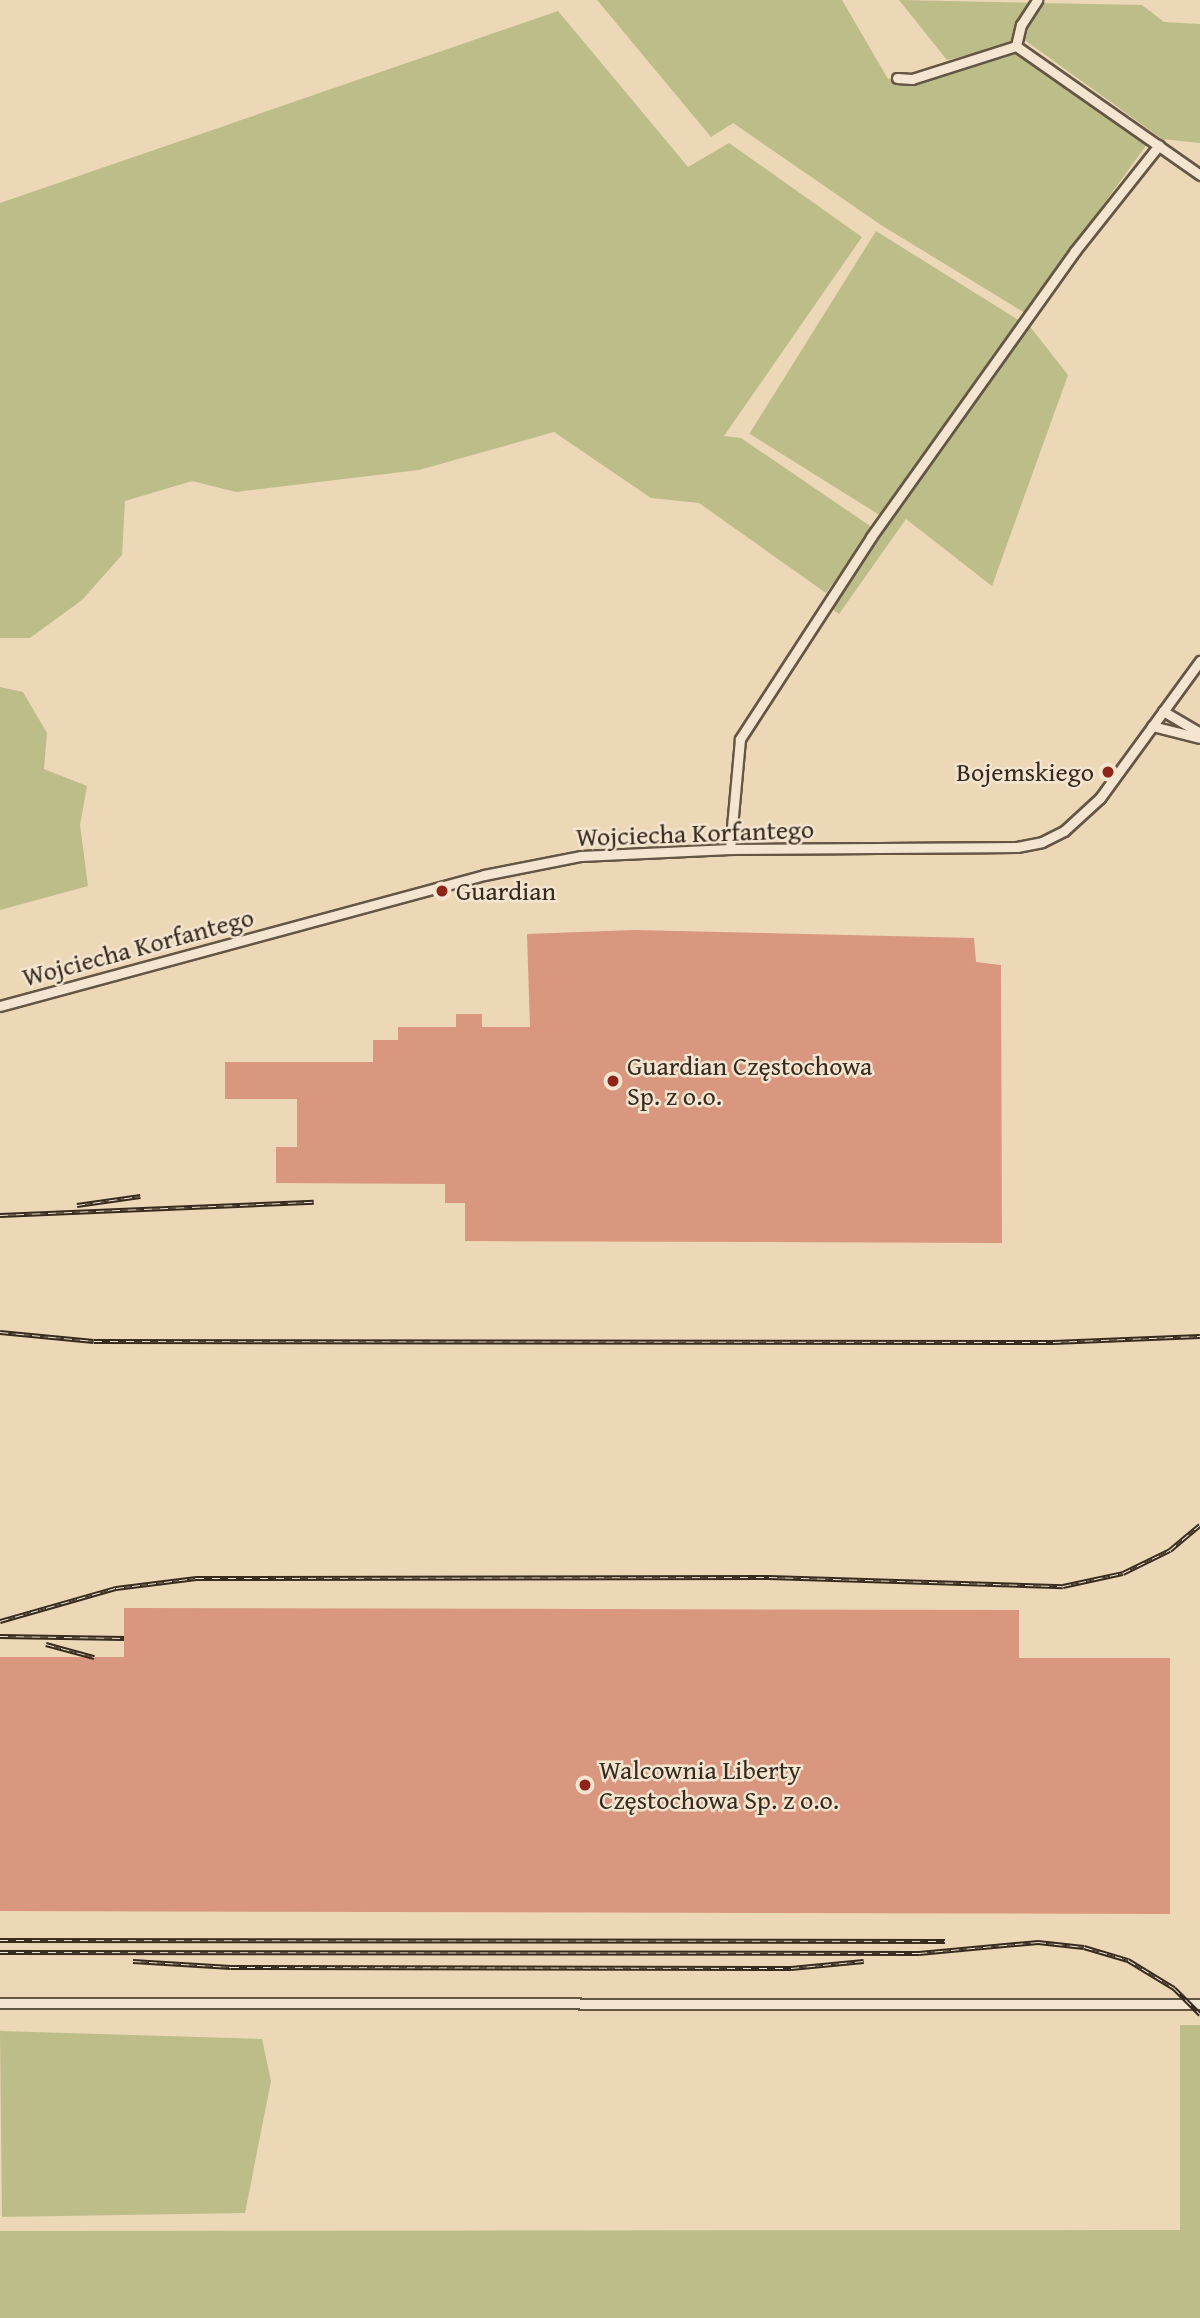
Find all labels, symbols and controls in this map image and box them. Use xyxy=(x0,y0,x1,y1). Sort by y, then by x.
place label: Bojemskiego xyxy=(956,756,1094,788)
marker: Bojemskiego xyxy=(1100,764,1116,780)
street label: Wojciecha Korfantego xyxy=(575,813,815,853)
place label: Guardian xyxy=(456,875,556,907)
marker: Guardian xyxy=(434,883,450,899)
street label: Wojciecha Korfantego xyxy=(19,901,257,993)
place label: Guardian Częstochowa Sp. z o.o. xyxy=(627,1050,872,1112)
marker: Guardian Częstochowa Sp. z o.o. xyxy=(605,1073,621,1089)
place label: Walcownia Liberty Częstochowa Sp. z o.o. xyxy=(599,1754,839,1816)
marker: Walcownia Liberty Częstochowa Sp. z o.o. xyxy=(577,1777,593,1793)

